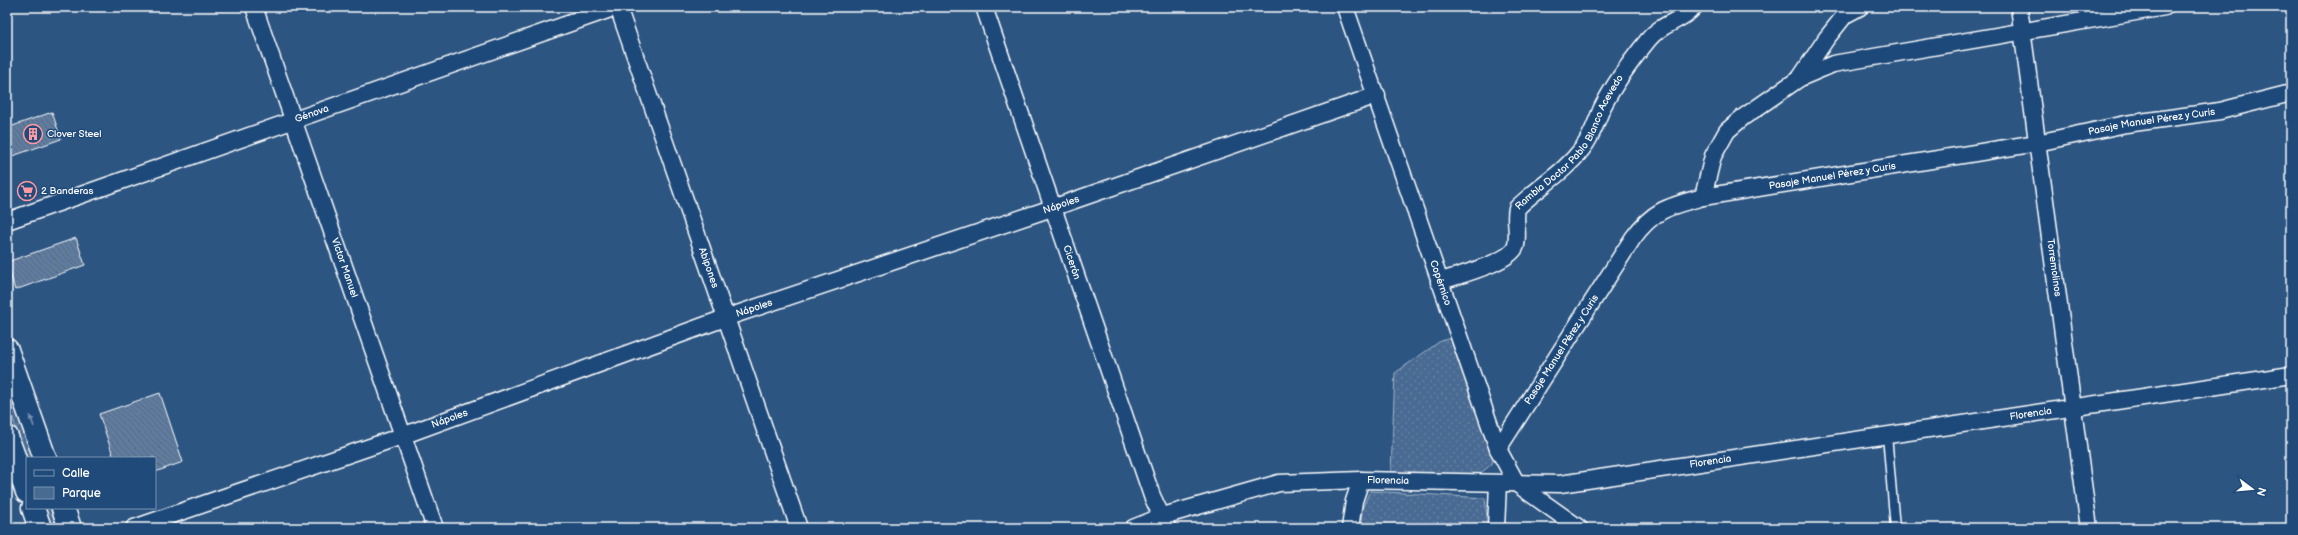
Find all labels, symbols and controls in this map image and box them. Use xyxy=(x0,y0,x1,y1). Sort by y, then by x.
street label: Rambla Doctor Pablo Blanco Acevedo xyxy=(1513,72,1626,212)
street label: Génova xyxy=(293,102,331,125)
street label: Pasaje Manuel Pérez y Curis xyxy=(2087,106,2216,138)
building icon: Clover Steel xyxy=(22,123,44,145)
place label: Clover Steel xyxy=(47,128,102,140)
street label: Pasaje Manuel Pérez y Curis xyxy=(1768,160,1897,192)
supermarket icon: 2 Banderas xyxy=(16,180,38,202)
place label: 2 Banderas xyxy=(41,185,93,197)
street label: Nápoles xyxy=(1041,193,1081,217)
street label: Víctor Manuel xyxy=(329,236,360,299)
street label: Torremolinos xyxy=(2044,238,2064,297)
street label: Cicerón xyxy=(1060,244,1083,281)
street label: Abipones xyxy=(696,246,721,290)
street label: Copérnico xyxy=(1427,259,1454,308)
street label: Pasaje Manuel Pérez y Curis xyxy=(1522,292,1601,407)
street label: Nápoles xyxy=(734,296,774,320)
street label: Florencia xyxy=(2009,405,2053,423)
street label: Nápoles xyxy=(430,406,469,431)
one-way arrow xyxy=(29,415,35,427)
street label: Florencia xyxy=(1689,452,1732,471)
legend xyxy=(26,457,156,509)
text: Calle xyxy=(62,466,90,481)
north arrow xyxy=(2232,469,2272,509)
street label: Florencia xyxy=(1367,474,1410,487)
text: Parque xyxy=(62,486,101,501)
text: N xyxy=(2254,486,2269,497)

